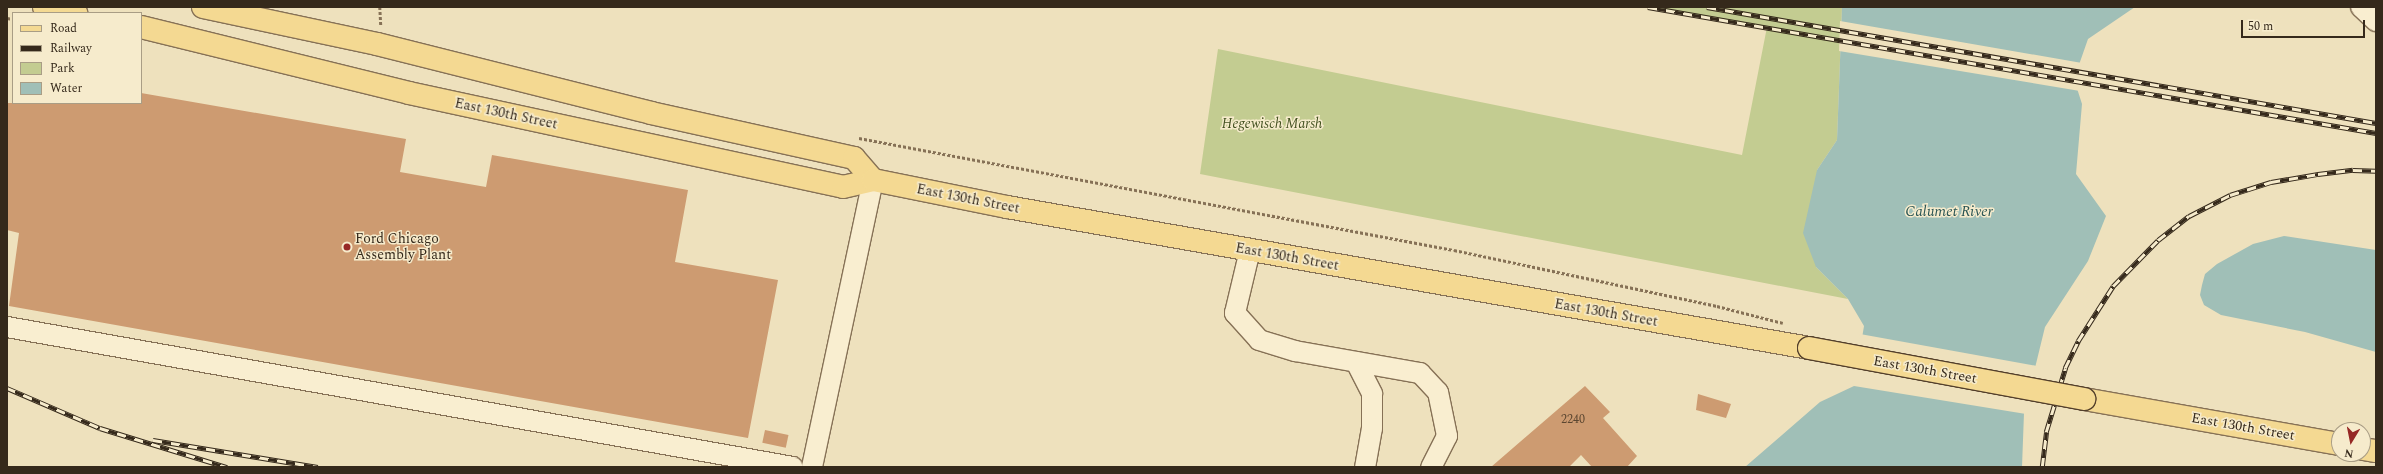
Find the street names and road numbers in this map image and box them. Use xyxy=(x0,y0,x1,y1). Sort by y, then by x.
street label: East 130th Street xyxy=(453,95,559,133)
street label: East 130th Street xyxy=(915,181,1021,217)
street label: East 130th Street xyxy=(1234,240,1340,274)
street label: East 130th Street xyxy=(1553,296,1659,330)
street label: East 130th Street xyxy=(1872,353,1978,387)
street label: East 130th Street xyxy=(2190,410,2296,444)

